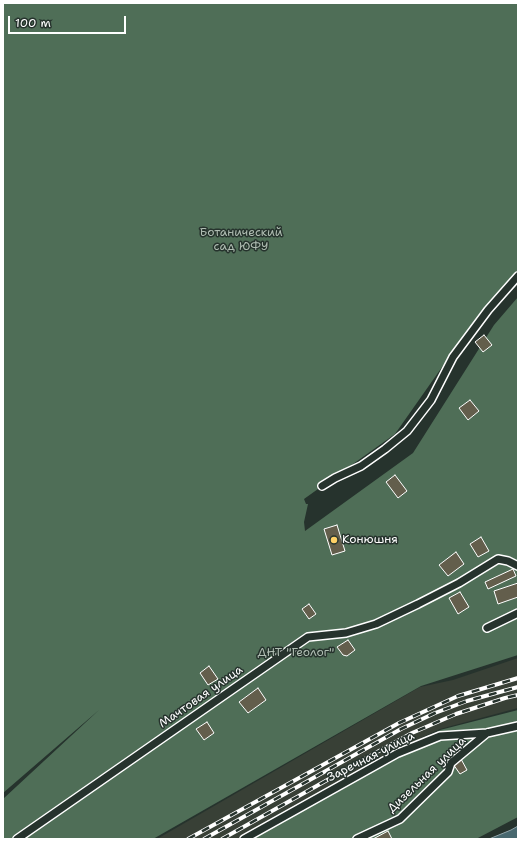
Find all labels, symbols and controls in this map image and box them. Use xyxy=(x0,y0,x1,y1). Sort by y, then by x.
scale bar xyxy=(10,8,128,34)
text: 100 m xyxy=(15,15,51,31)
park label: Ботанический сад ЮФУ xyxy=(199,226,283,254)
place label: Конюшня xyxy=(342,533,398,547)
marker: Конюшня xyxy=(329,535,339,545)
park label: ДНТ "Геолог" xyxy=(258,646,334,660)
street label: Мачтовая улица xyxy=(156,663,246,731)
street label: Заречная улица xyxy=(325,729,417,785)
street label: Дизельная улица xyxy=(385,734,469,816)

